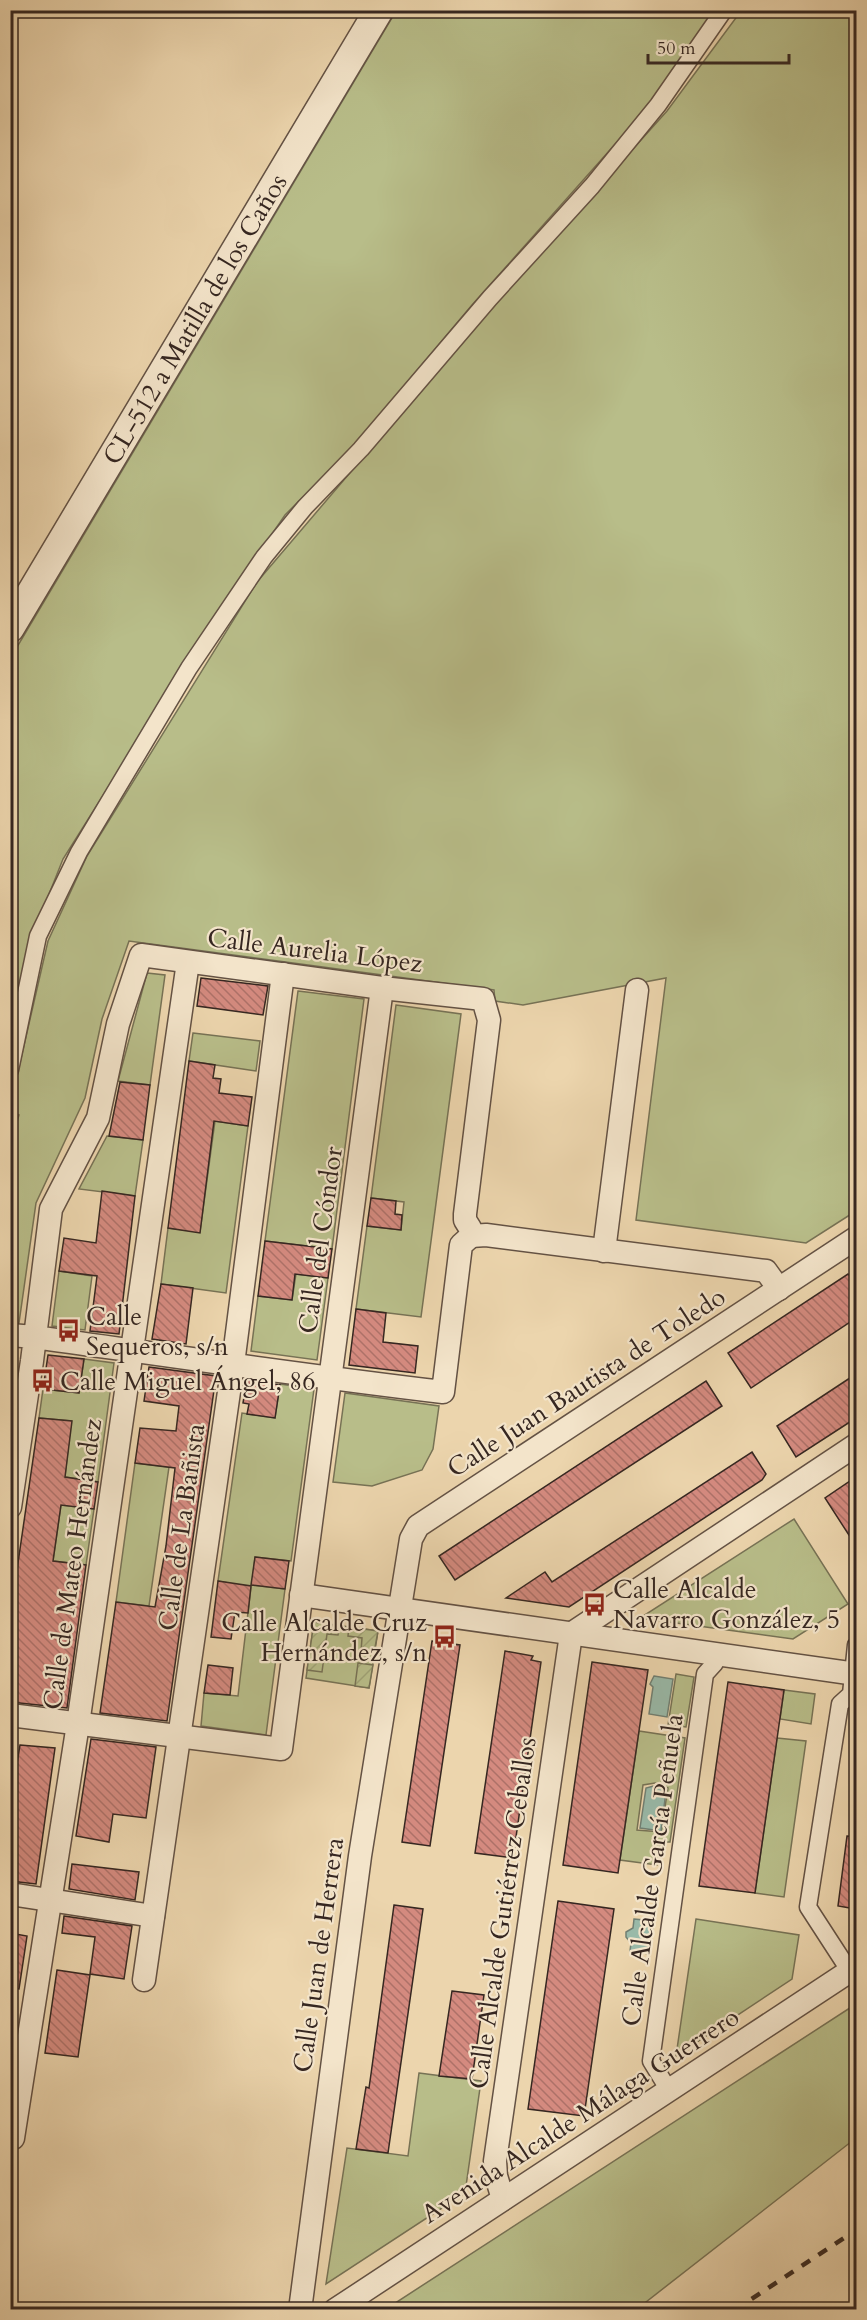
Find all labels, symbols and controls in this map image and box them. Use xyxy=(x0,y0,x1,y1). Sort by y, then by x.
scale bar xyxy=(648,27,789,65)
text: 50 m xyxy=(657,36,696,61)
street label: CL-512 a Matilla de los Caños xyxy=(95,167,295,471)
street label: Calle Aurelia López xyxy=(205,920,425,981)
street label: Calle del Cóndor xyxy=(290,1144,351,1336)
street label: Calle Juan Bautista de Toledo xyxy=(440,1279,732,1486)
place label: Calle Sequeros, s/n xyxy=(86,1299,229,1364)
bus stop icon: Calle Sequeros, s/n xyxy=(55,1318,81,1344)
place label: Calle Miguel Ángel, 86 xyxy=(60,1364,316,1399)
bus stop icon: Calle Miguel Ángel, 86 xyxy=(29,1368,55,1394)
street label: Calle de Mateo Hernández xyxy=(35,1416,110,1712)
street label: Calle de La Bañista xyxy=(150,1421,213,1633)
place label: Calle Alcalde Navarro González, 5 xyxy=(613,1572,840,1637)
bus stop icon: Calle Alcalde Navarro González, 5 xyxy=(582,1591,608,1617)
place label: Calle Alcalde Cruz Hernández, s/n xyxy=(221,1605,427,1670)
bus stop icon: Calle Alcalde Cruz Hernández, s/n xyxy=(432,1624,458,1650)
street label: Calle Alcalde García Peñuela xyxy=(613,1712,692,2029)
street label: Calle Alcalde Gutiérrez Ceballos xyxy=(460,1735,545,2091)
street label: Calle Juan de Herrera xyxy=(285,1835,352,2075)
street label: Avenida Alcalde Málaga Guerrero xyxy=(415,1999,746,2232)

